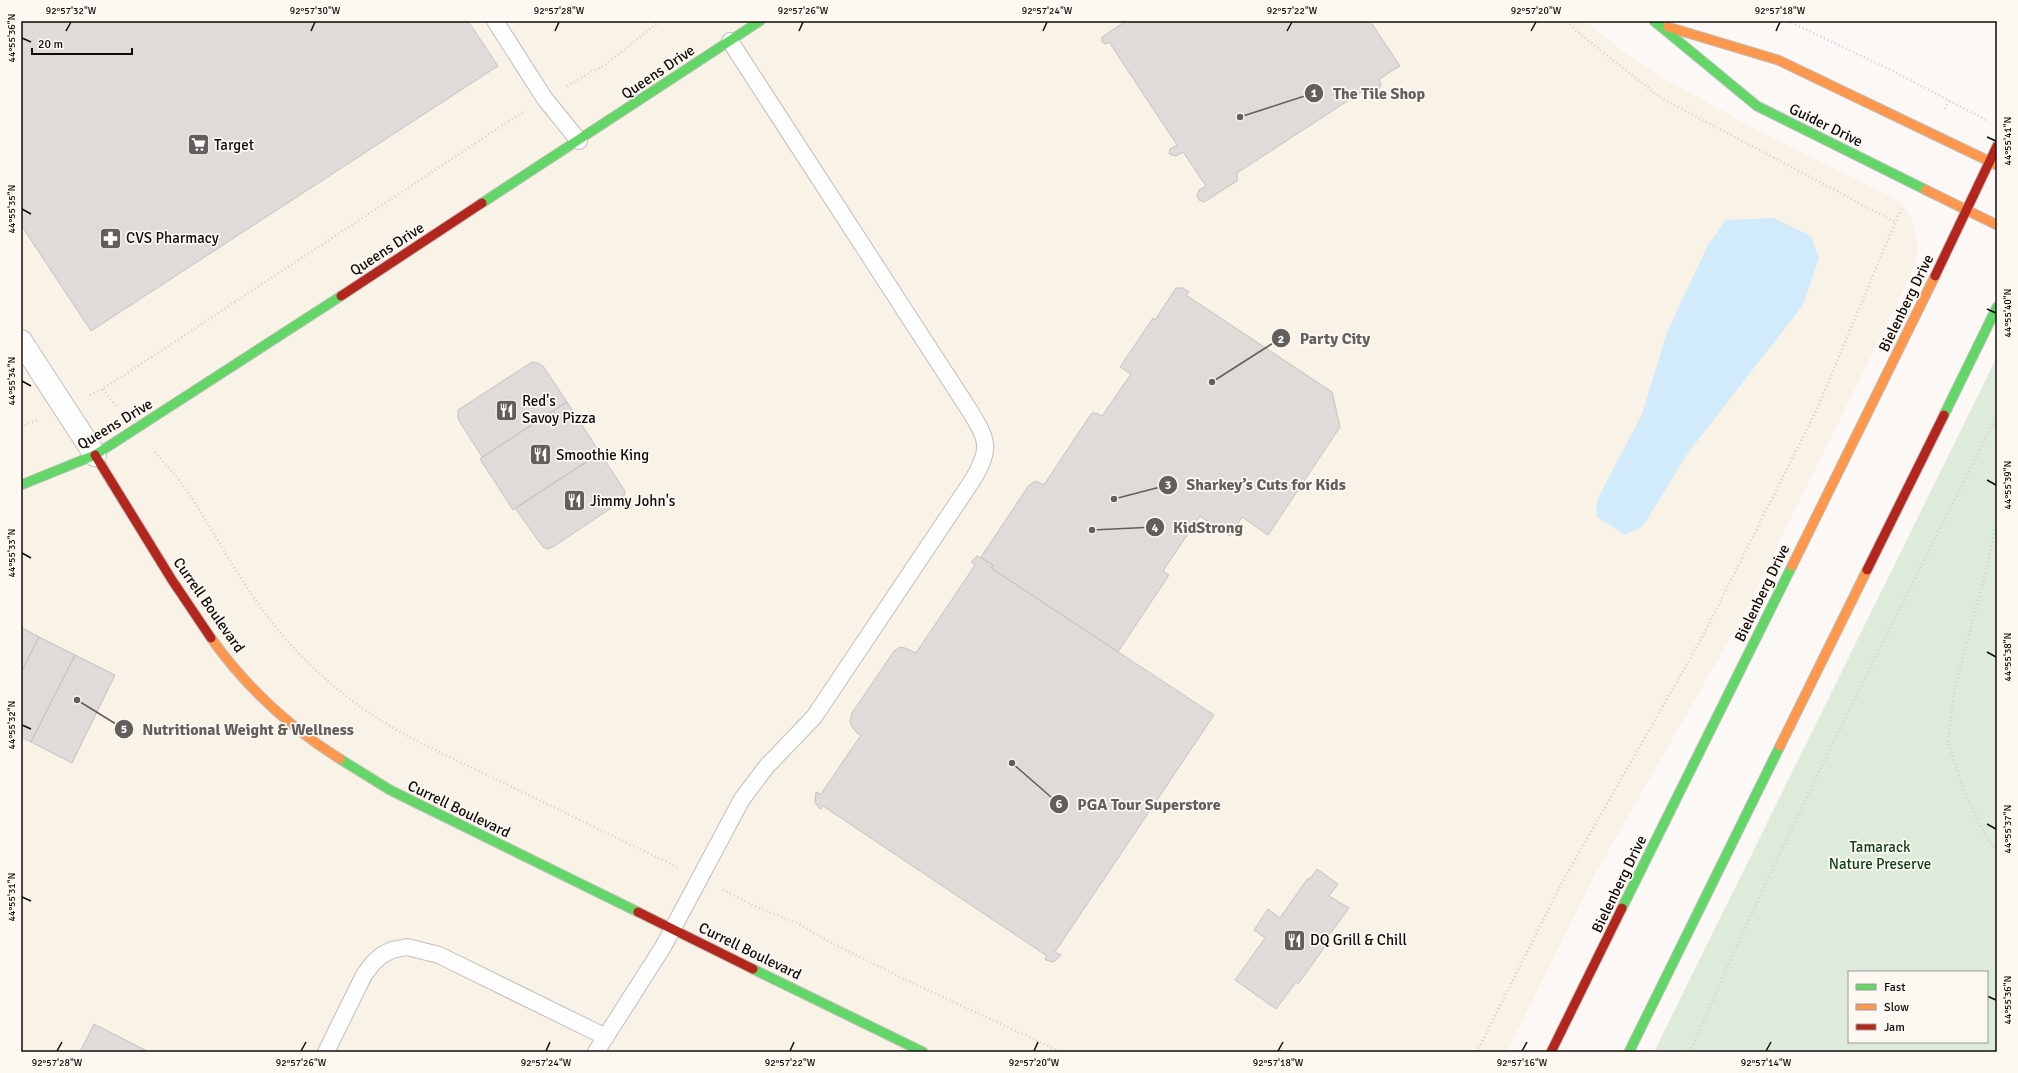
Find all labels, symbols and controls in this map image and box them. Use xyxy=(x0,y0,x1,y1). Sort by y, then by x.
text: 92°57'32"W xyxy=(46,5,97,17)
text: 92°57'30"W xyxy=(290,5,341,17)
text: 92°57'28"W xyxy=(534,5,585,17)
text: 92°57'26"W xyxy=(778,5,829,17)
text: 92°57'24"W xyxy=(1022,5,1073,17)
text: 92°57'22"W xyxy=(1267,5,1318,17)
text: 92°57'20"W xyxy=(1511,5,1562,17)
text: 92°57'18"W xyxy=(1755,5,1806,17)
text: 44°55'36"N xyxy=(6,14,18,62)
scale bar xyxy=(32,30,132,56)
text: 20 m xyxy=(38,37,63,52)
street label: Queens Drive xyxy=(618,41,698,103)
callout: The Tile Shop xyxy=(1304,79,1433,107)
text: The Tile Shop xyxy=(1333,84,1425,104)
text: 1 xyxy=(1311,86,1318,101)
street label: Guider Drive xyxy=(1786,99,1866,151)
text: 44°55'41"N xyxy=(2002,117,2014,165)
supermarket icon: Target xyxy=(185,132,211,158)
place label: Target xyxy=(214,136,254,154)
text: 44°55'35"N xyxy=(6,185,18,233)
street label: Queens Drive xyxy=(347,218,427,280)
pharmacy icon: CVS Pharmacy xyxy=(97,225,123,251)
place label: CVS Pharmacy xyxy=(126,229,219,247)
street label: Bielenberg Drive xyxy=(1875,251,1937,355)
text: 44°55'40"N xyxy=(2002,289,2014,337)
callout: Party City xyxy=(1271,324,1378,352)
text: Party City xyxy=(1300,329,1370,349)
text: 2 xyxy=(1278,332,1284,347)
text: 44°55'34"N xyxy=(6,357,18,405)
place label: Red's Savoy Pizza xyxy=(522,392,596,427)
street label: Queens Drive xyxy=(74,395,156,453)
restaurant icon: Red's Savoy Pizza xyxy=(494,397,520,423)
restaurant icon: Smoothie King xyxy=(528,442,554,468)
place label: Smoothie King xyxy=(556,446,649,464)
text: 44°55'39"N xyxy=(2002,461,2014,509)
callout: Sharkey’s Cuts for Kids xyxy=(1158,471,1354,499)
text: Sharkey’s Cuts for Kids xyxy=(1186,475,1346,495)
text: 3 xyxy=(1165,478,1171,493)
restaurant icon: Jimmy John's xyxy=(561,488,587,514)
place label: Jimmy John's xyxy=(590,492,676,510)
callout: KidStrong xyxy=(1145,513,1251,541)
text: KidStrong xyxy=(1173,518,1243,538)
text: 4 xyxy=(1152,521,1159,536)
text: 44°55'33"N xyxy=(6,529,18,577)
street label: Bielenberg Drive xyxy=(1731,541,1793,645)
street label: Currell Boulevard xyxy=(170,554,248,656)
text: 44°55'38"N xyxy=(2002,633,2014,681)
text: 44°55'32"N xyxy=(6,701,18,749)
callout: Nutritional Weight & Wellness xyxy=(114,715,362,743)
text: Nutritional Weight & Wellness xyxy=(142,720,354,740)
text: 5 xyxy=(121,722,127,737)
street label: Currell Boulevard xyxy=(405,776,513,842)
callout: PGA Tour Superstore xyxy=(1049,790,1228,818)
text: PGA Tour Superstore xyxy=(1077,795,1221,815)
text: 6 xyxy=(1056,797,1063,812)
text: 44°55'37"N xyxy=(2002,805,2014,853)
street label: Bielenberg Drive xyxy=(1588,832,1650,936)
park label: Tamarack Nature Preserve xyxy=(1829,838,1931,873)
text: 44°55'31"N xyxy=(6,873,18,921)
street label: Currell Boulevard xyxy=(696,918,804,984)
restaurant icon: DQ Grill & Chill xyxy=(1282,927,1308,953)
place label: DQ Grill & Chill xyxy=(1310,931,1407,949)
legend xyxy=(1848,971,1988,1043)
text: 44°55'36"N xyxy=(2002,976,2014,1024)
text: Fast xyxy=(1884,980,1905,995)
text: Slow xyxy=(1884,1000,1909,1015)
text: Jam xyxy=(1884,1020,1905,1035)
text: 92°57'28"W xyxy=(32,1057,83,1069)
text: 92°57'26"W xyxy=(276,1057,327,1069)
text: 92°57'24"W xyxy=(521,1057,572,1069)
text: 92°57'22"W xyxy=(765,1057,816,1069)
text: 92°57'20"W xyxy=(1009,1057,1060,1069)
text: 92°57'18"W xyxy=(1253,1057,1304,1069)
text: 92°57'16"W xyxy=(1497,1057,1548,1069)
text: 92°57'14"W xyxy=(1741,1057,1792,1069)

